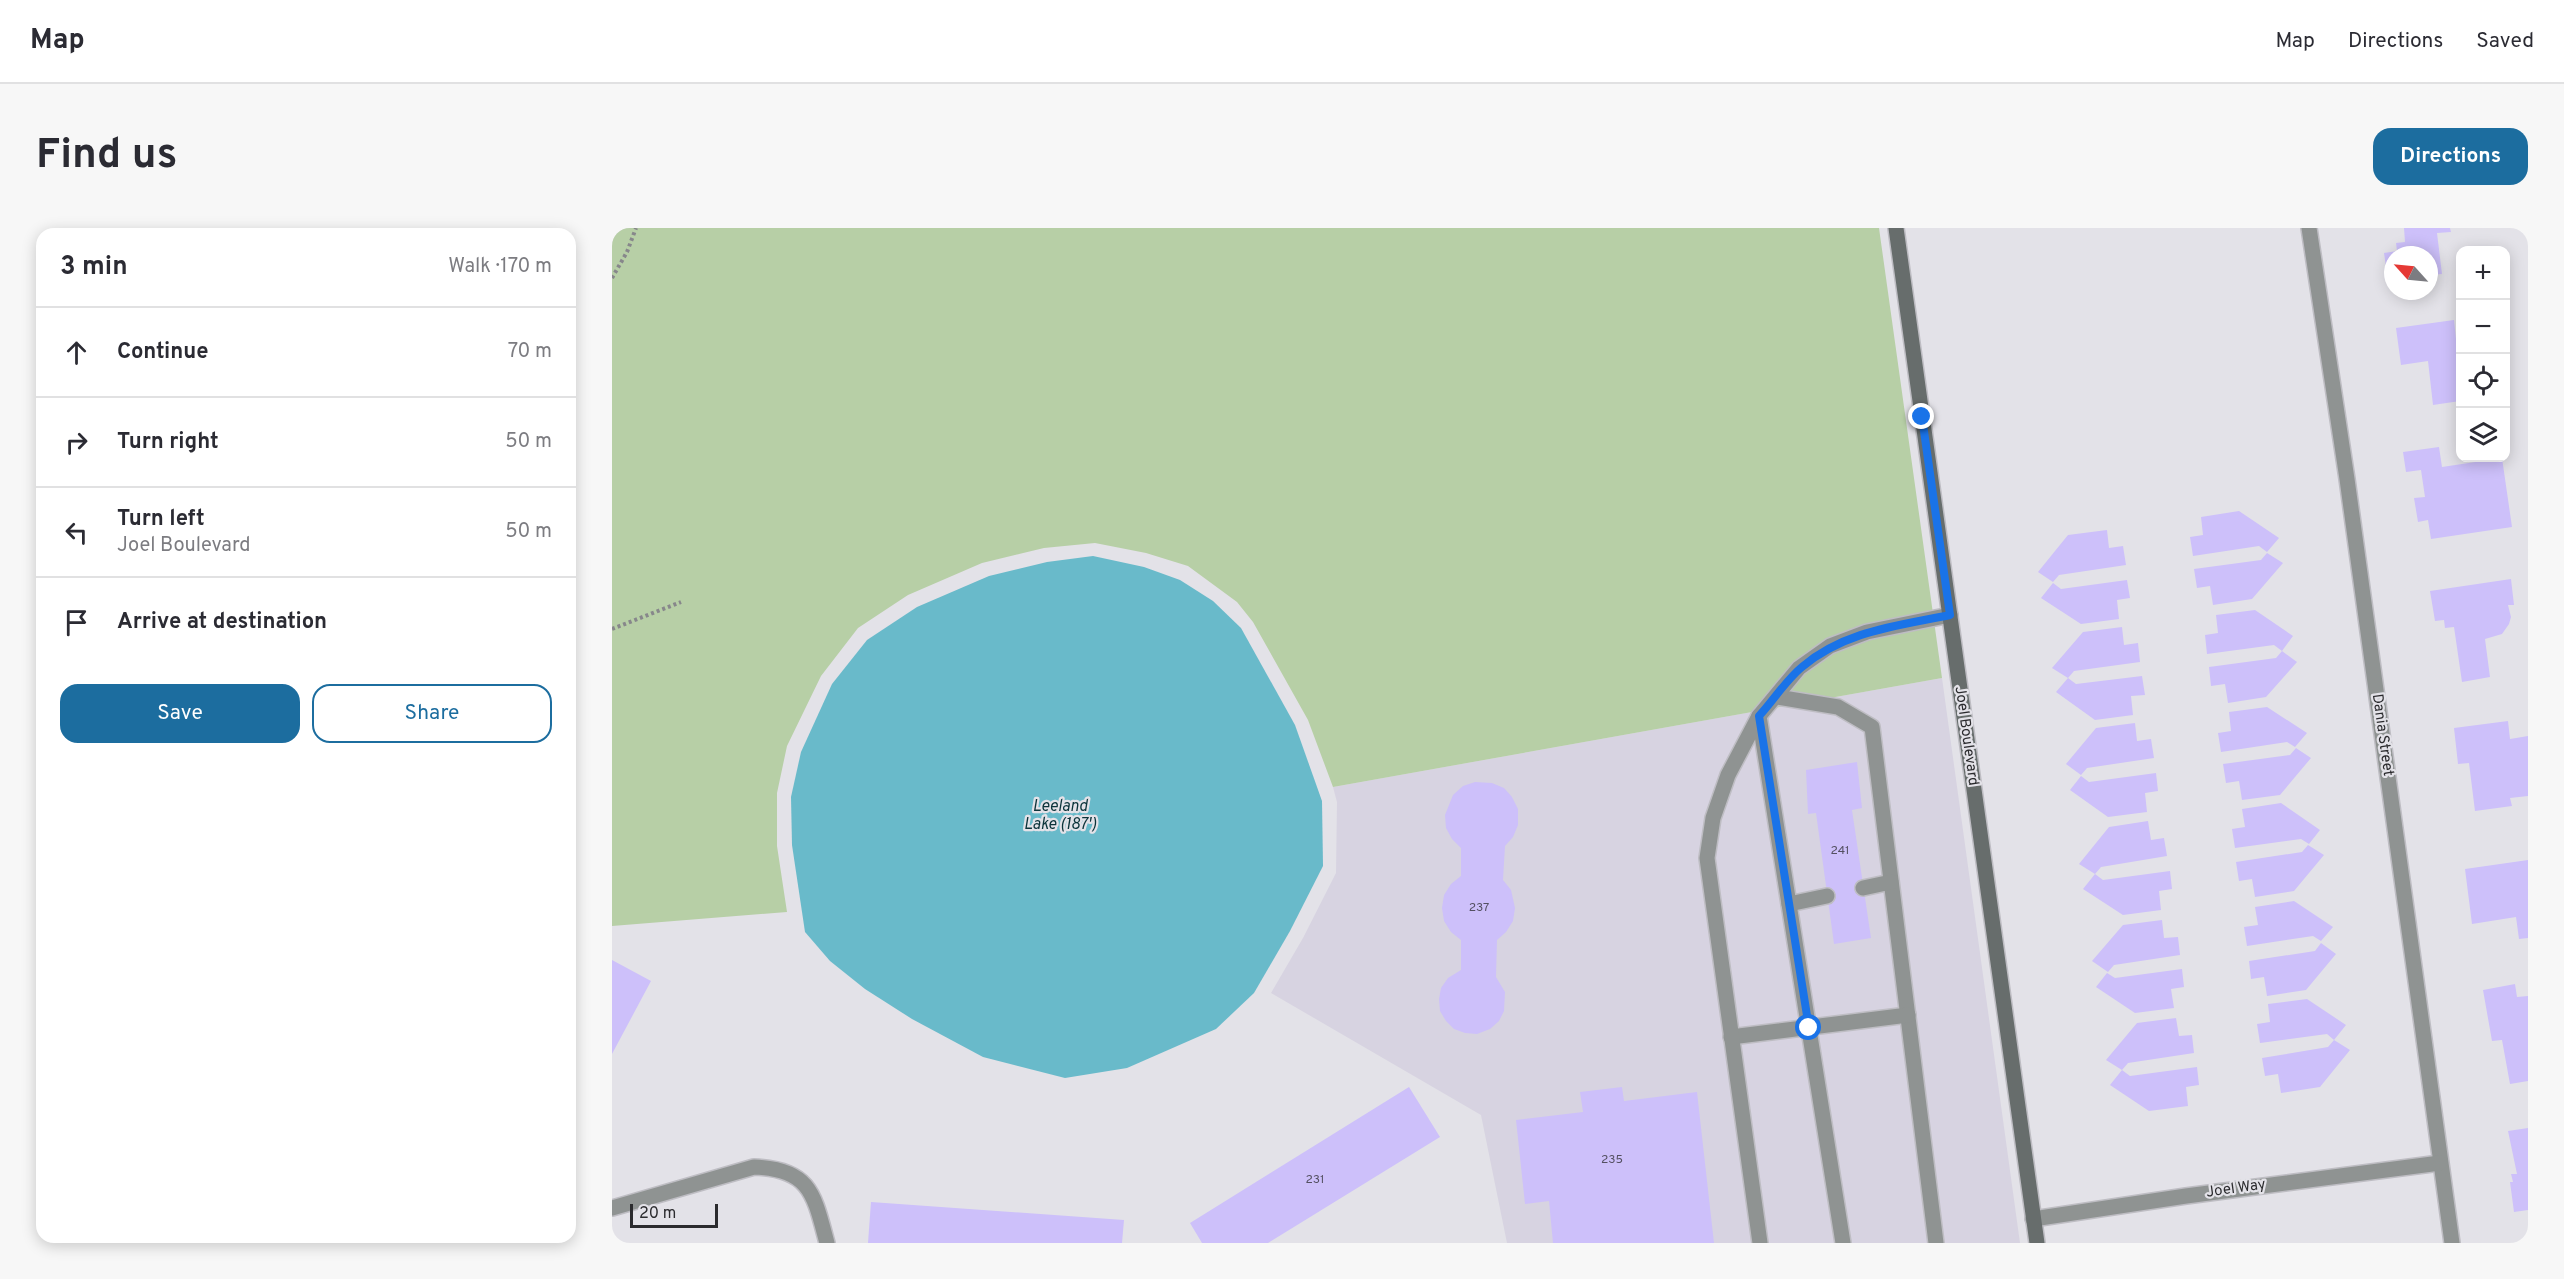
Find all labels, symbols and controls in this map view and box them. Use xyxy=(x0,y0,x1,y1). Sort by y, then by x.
text: Map xyxy=(30,23,85,59)
text: Map xyxy=(2275,28,2315,55)
text: Directions xyxy=(2348,28,2443,55)
text: Saved xyxy=(2476,28,2534,55)
button: Directions xyxy=(2373,128,2528,185)
text: Find us xyxy=(36,130,177,183)
north arrow xyxy=(2384,246,2438,300)
map controls xyxy=(2456,246,2510,462)
button: + xyxy=(2456,246,2510,300)
text: 3 min xyxy=(60,251,128,284)
text: Walk · 170 m xyxy=(448,254,552,280)
button: − xyxy=(2456,300,2510,354)
icon: ahead xyxy=(60,336,93,369)
text: Continue xyxy=(117,339,208,366)
text: 70 m xyxy=(508,339,552,365)
button: locate xyxy=(2456,354,2510,408)
route end xyxy=(1908,403,1934,429)
button: layers xyxy=(2456,408,2510,462)
icon: right xyxy=(60,426,93,459)
text: Turn right xyxy=(117,429,219,456)
text: 50 m xyxy=(505,429,552,455)
text: Turn left xyxy=(117,506,205,533)
icon: left xyxy=(60,516,93,549)
text: 50 m xyxy=(505,519,552,545)
text: Joel Boulevard xyxy=(117,533,251,559)
icon: arrive xyxy=(60,606,93,639)
text: Arrive at destination xyxy=(117,609,327,636)
button: Save xyxy=(60,684,300,743)
button: Share xyxy=(312,684,552,743)
street label: Joel Boulevard xyxy=(1950,685,1982,787)
street label: Dania Street xyxy=(2367,693,2397,777)
water label: Leeland Lake (187') xyxy=(1024,797,1097,835)
house number: 241 xyxy=(1830,843,1850,859)
house number: 237 xyxy=(1469,900,1489,916)
route start xyxy=(1795,1014,1821,1040)
house number: 235 xyxy=(1601,1152,1623,1168)
house number: 231 xyxy=(1305,1172,1325,1188)
street label: Joel Way xyxy=(2205,1175,2267,1203)
scale bar xyxy=(630,1201,718,1228)
text: 20 m xyxy=(639,1204,676,1224)

